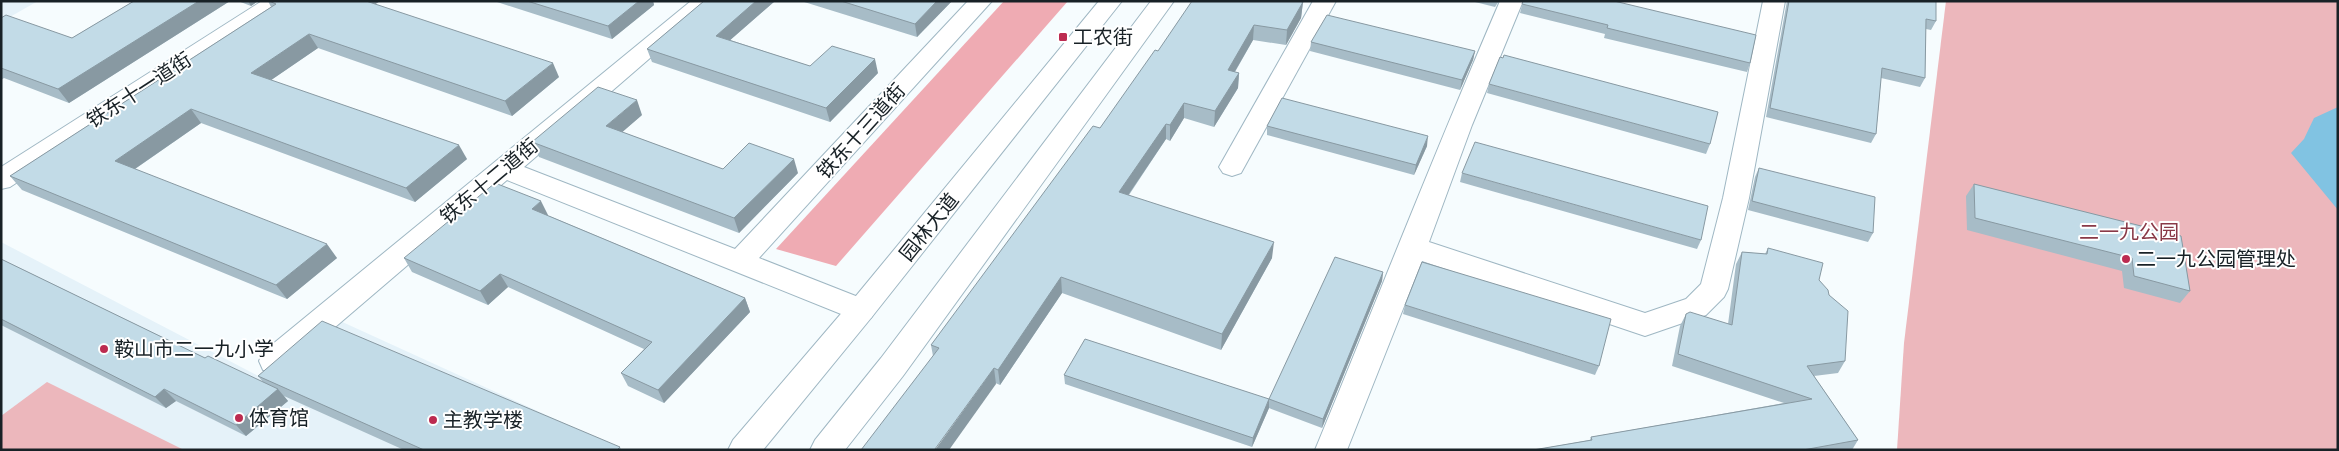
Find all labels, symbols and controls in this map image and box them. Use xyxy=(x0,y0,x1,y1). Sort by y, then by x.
place label: 工农街 xyxy=(1073,23,1133,52)
marker: 工农街 xyxy=(1057,31,1069,43)
street label: 铁东十一道街 xyxy=(81,46,197,135)
street label: 铁东十三道街 xyxy=(810,77,912,186)
street label: 铁东十二道街 xyxy=(434,132,545,231)
street label: 园林大道 xyxy=(893,187,966,268)
park label: 二一九公园 xyxy=(2079,218,2179,247)
place label: 二一九公园管理处 xyxy=(2136,245,2296,274)
marker: 二一九公园管理处 xyxy=(2120,253,2132,265)
place label: 鞍山市二一九小学 xyxy=(114,335,274,364)
marker: 鞍山市二一九小学 xyxy=(98,343,110,355)
place label: 体育馆 xyxy=(249,404,309,433)
place label: 主教学楼 xyxy=(443,406,523,435)
marker: 体育馆 xyxy=(233,412,245,424)
marker: 主教学楼 xyxy=(427,414,439,426)

